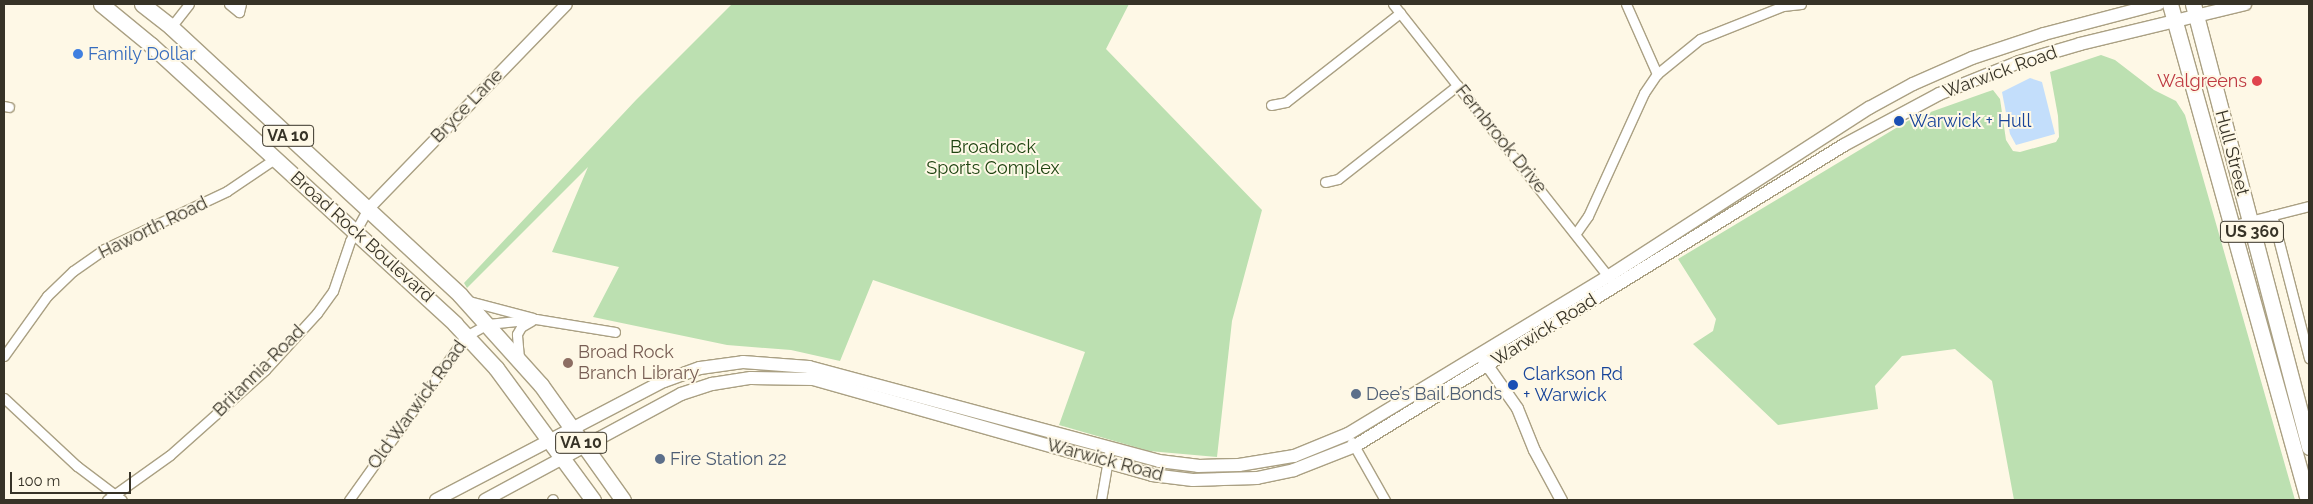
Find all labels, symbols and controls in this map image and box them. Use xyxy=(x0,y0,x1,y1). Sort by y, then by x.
street label: Warwick Road xyxy=(1940,41,2060,103)
place label: Family Dollar xyxy=(88,43,196,65)
marker: Family Dollar xyxy=(72,48,84,60)
street label: Bryce Lane xyxy=(427,65,507,147)
place label: Walgreens xyxy=(2157,70,2247,92)
marker: Walgreens xyxy=(2251,75,2263,87)
street label: Fernbrook Drive xyxy=(1451,81,1551,197)
street label: Hull Street xyxy=(2210,108,2254,198)
place label: Warwick + Hull xyxy=(1909,110,2031,132)
marker: Warwick + Hull xyxy=(1893,115,1905,127)
road number: VA 10 xyxy=(262,122,314,150)
park label: Broadrock Sports Complex xyxy=(926,137,1060,180)
street label: Broad Rock Boulevard xyxy=(286,167,438,307)
street label: Haworth Road xyxy=(95,192,211,264)
road number: US 360 xyxy=(2220,218,2284,246)
street label: Warwick Road xyxy=(1488,289,1600,371)
street label: Britannia Road xyxy=(209,321,309,421)
street label: Old Warwick Road xyxy=(363,336,471,474)
place label: Broad Rock Branch Library xyxy=(578,342,699,384)
marker: Broad Rock Branch Library xyxy=(562,357,574,369)
place label: Clarkson Rd + Warwick xyxy=(1523,364,1623,406)
marker: Clarkson Rd + Warwick xyxy=(1507,379,1519,391)
place label: Dee’s Bail Bonds xyxy=(1366,383,1503,405)
marker: Dee’s Bail Bonds xyxy=(1350,388,1362,400)
road number: VA 10 xyxy=(555,429,607,456)
street label: Warwick Road xyxy=(1044,434,1166,486)
place label: Fire Station 22 xyxy=(670,448,787,470)
marker: Fire Station 22 xyxy=(654,453,666,465)
scale bar xyxy=(12,462,134,494)
text: 100 m xyxy=(18,472,60,490)

